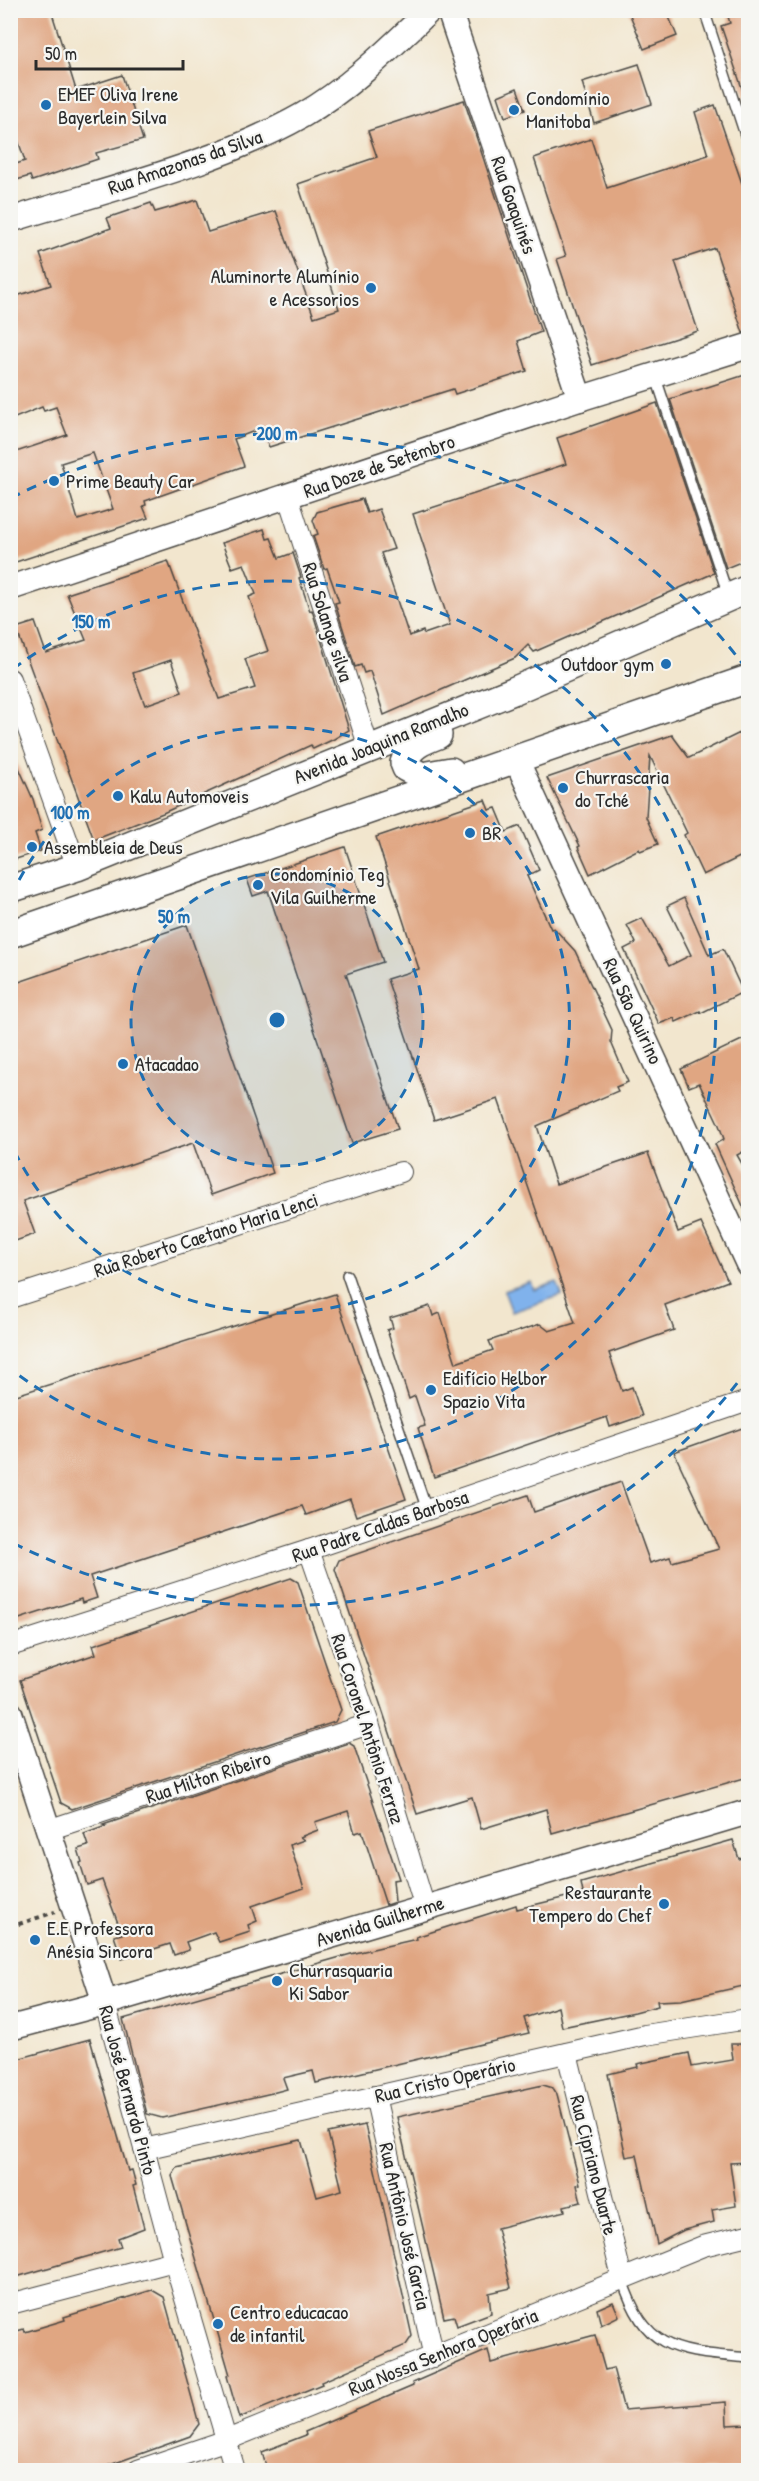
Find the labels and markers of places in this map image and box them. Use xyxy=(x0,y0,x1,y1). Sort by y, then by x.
place label: EMEF Oliva Irene Bayerlein Silva xyxy=(58,80,178,130)
place label: Condomínio Manitoba xyxy=(526,84,610,134)
marker: EMEF Oliva Irene Bayerlein Silva xyxy=(39,98,53,112)
marker: Condomínio Manitoba xyxy=(507,103,521,117)
place label: Aluminorte Alumínio e Acessorios xyxy=(211,262,359,312)
marker: Aluminorte Alumínio e Acessorios xyxy=(364,281,378,295)
place label: Prime Beauty Car xyxy=(66,467,195,494)
marker: Prime Beauty Car xyxy=(47,474,61,488)
place label: Outdoor gym xyxy=(561,650,654,677)
marker: Outdoor gym xyxy=(659,657,673,671)
place label: Churrascaria do Tché xyxy=(575,763,669,813)
marker: Churrascaria do Tché xyxy=(556,781,570,795)
place label: Kalu Automoveis xyxy=(130,782,249,809)
marker: Kalu Automoveis xyxy=(111,789,125,803)
place label: BR xyxy=(482,819,501,846)
marker: BR xyxy=(463,826,477,840)
place label: Assembleia de Deus xyxy=(44,833,183,860)
marker: Assembleia de Deus xyxy=(25,840,39,854)
place label: Condomínio Teg Vila Guilherme xyxy=(270,860,384,910)
marker: Condomínio Teg Vila Guilherme xyxy=(251,878,265,892)
centre of rings xyxy=(267,1010,287,1030)
place label: Atacadao xyxy=(135,1050,199,1077)
marker: Atacadao xyxy=(116,1057,130,1071)
place label: Edifício Helbor Spazio Vita xyxy=(443,1364,548,1414)
marker: Edifício Helbor Spazio Vita xyxy=(424,1383,438,1397)
place label: Restaurante Tempero do Chef xyxy=(529,1878,652,1928)
marker: Restaurante Tempero do Chef xyxy=(657,1897,671,1911)
place label: E.E Professora Anésia Sincora xyxy=(47,1914,153,1964)
marker: E.E Professora Anésia Sincora xyxy=(28,1933,42,1947)
place label: Churrasquaria Ki Sabor xyxy=(289,1956,393,2006)
marker: Churrasquaria Ki Sabor xyxy=(270,1974,284,1988)
place label: Centro educacao de infantil xyxy=(230,2298,348,2348)
marker: Centro educacao de infantil xyxy=(211,2317,225,2331)

